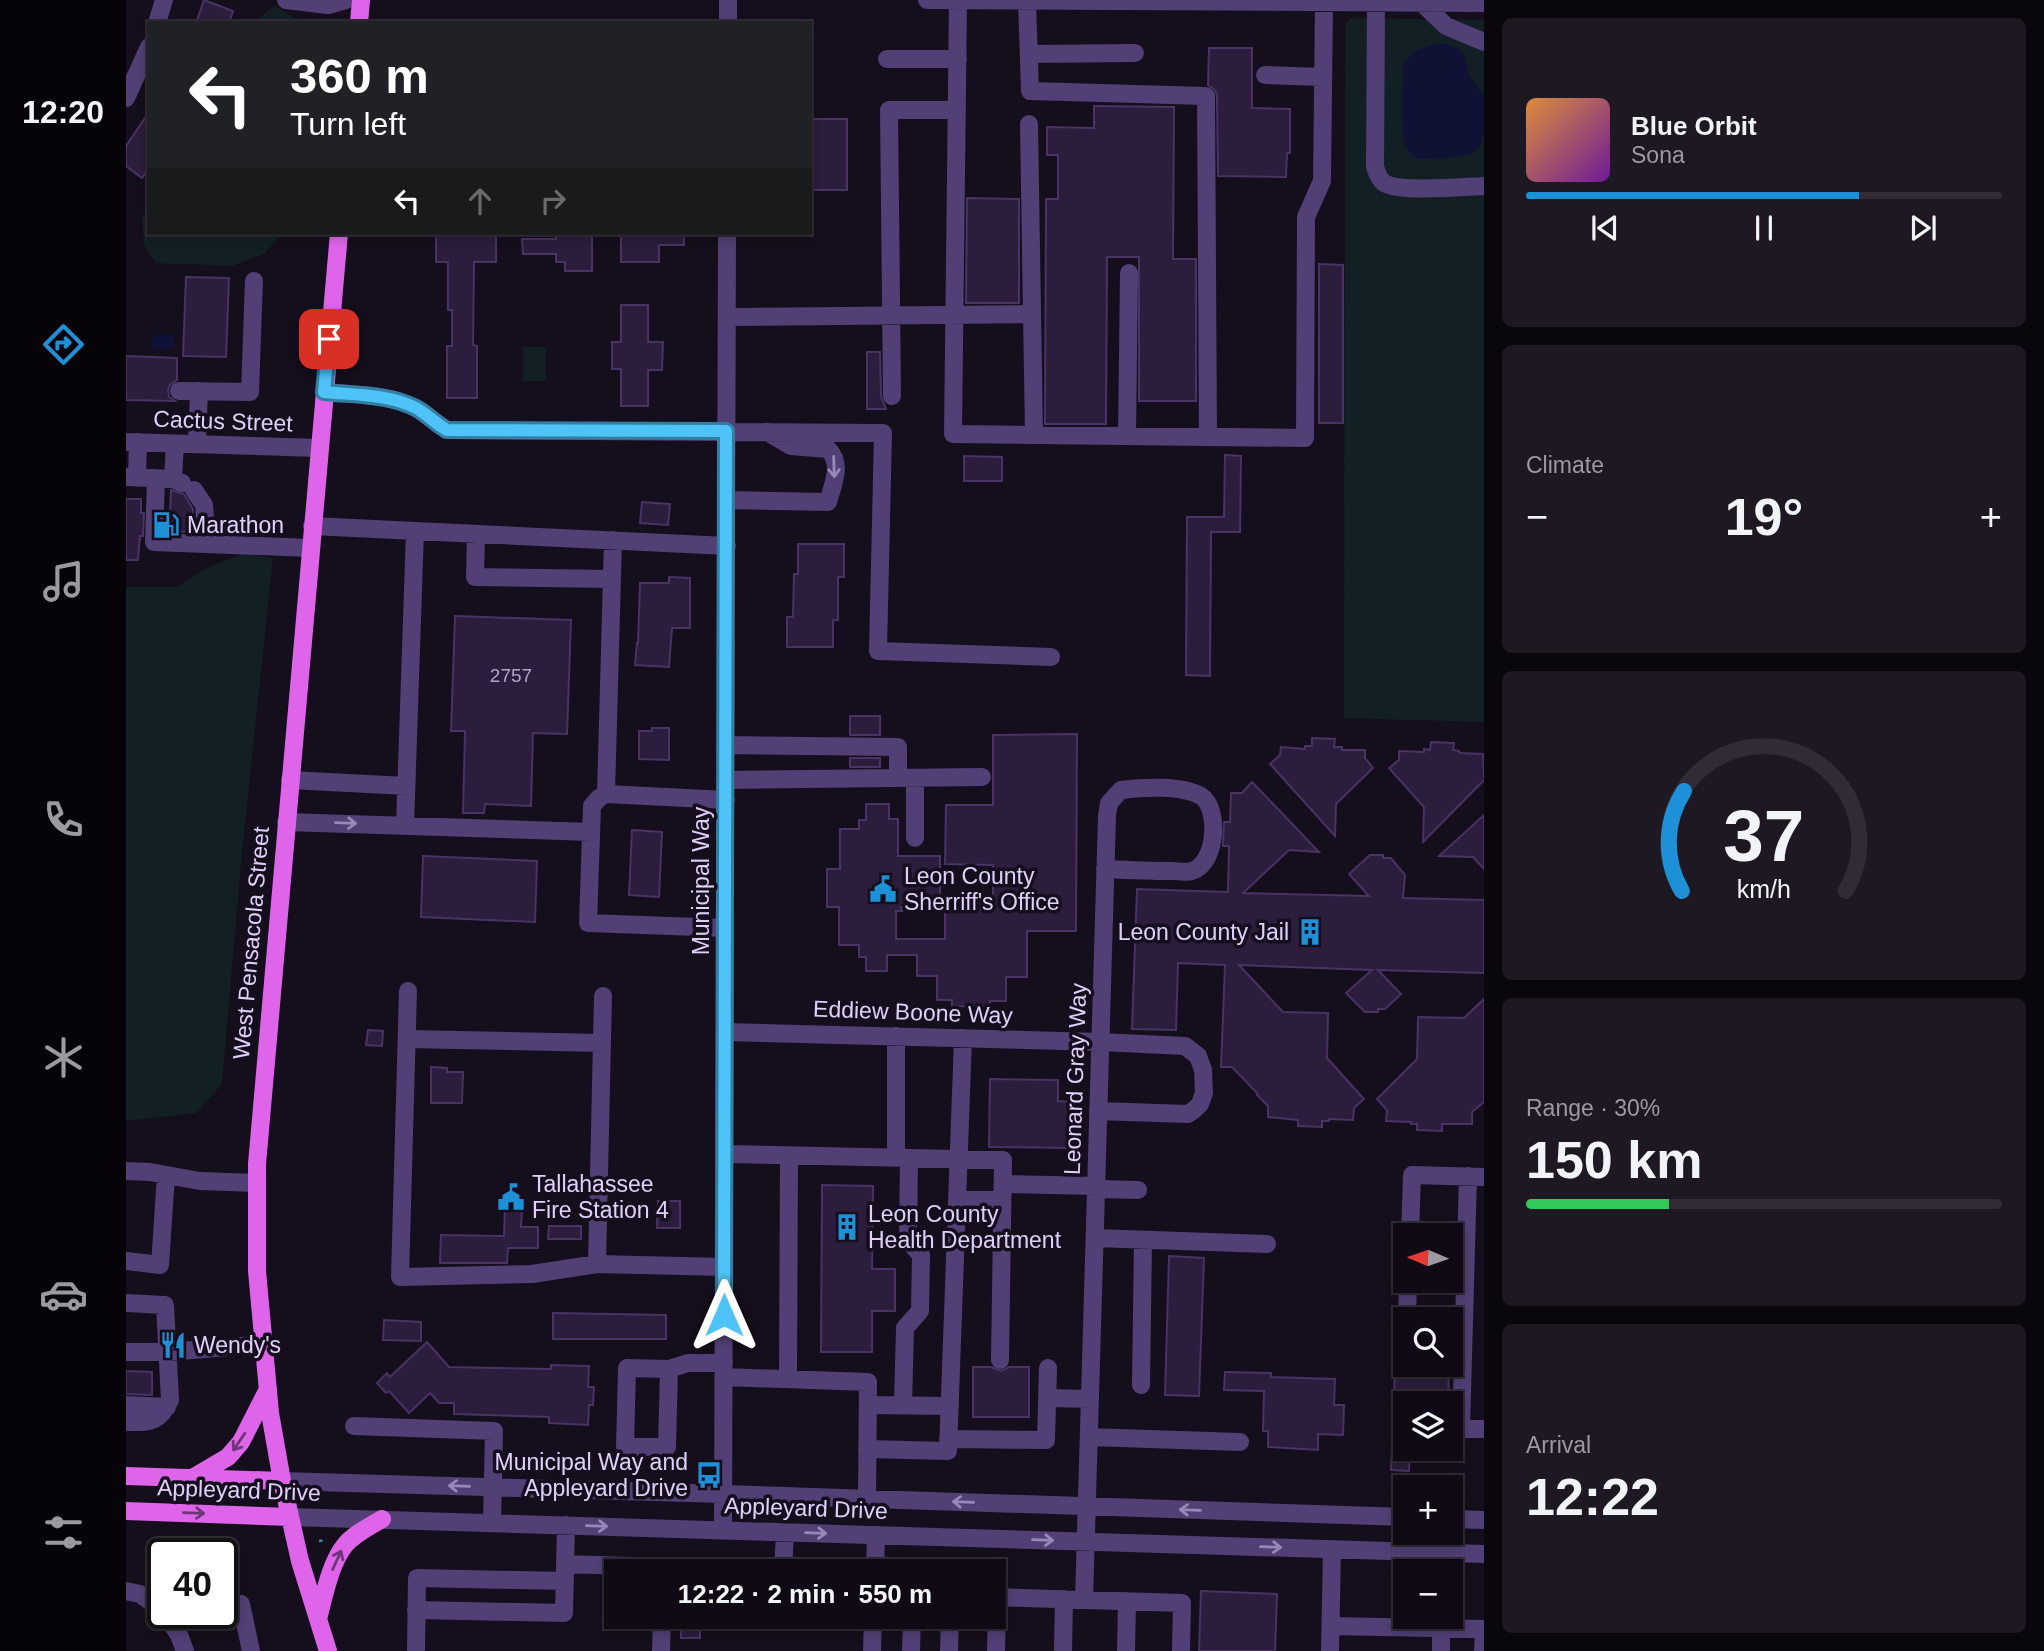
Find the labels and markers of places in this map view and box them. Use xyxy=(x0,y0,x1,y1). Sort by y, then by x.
pin xyxy=(299,309,359,369)
fuel station icon: Marathon xyxy=(151,510,181,540)
place label: Marathon xyxy=(187,512,284,538)
place label: Leon County Sherriff's Office xyxy=(904,863,1060,915)
public building icon: Leon County Sherriff's Office xyxy=(868,874,898,904)
building icon: Leon County Jail xyxy=(1295,917,1325,947)
place label: Leon County Jail xyxy=(1118,919,1289,945)
place label: Tallahassee Fire Station 4 xyxy=(532,1171,669,1223)
public building icon: Tallahassee Fire Station 4 xyxy=(496,1182,526,1212)
place label: Leon County Health Department xyxy=(868,1201,1062,1253)
building icon: Leon County Health Department xyxy=(832,1212,862,1242)
restaurant icon: Wendy's xyxy=(158,1330,188,1360)
place label: Wendy's xyxy=(194,1332,281,1358)
place label: Municipal Way and Appleyard Drive xyxy=(495,1449,688,1501)
bus stop icon: Municipal Way and Appleyard Drive xyxy=(694,1460,724,1490)

